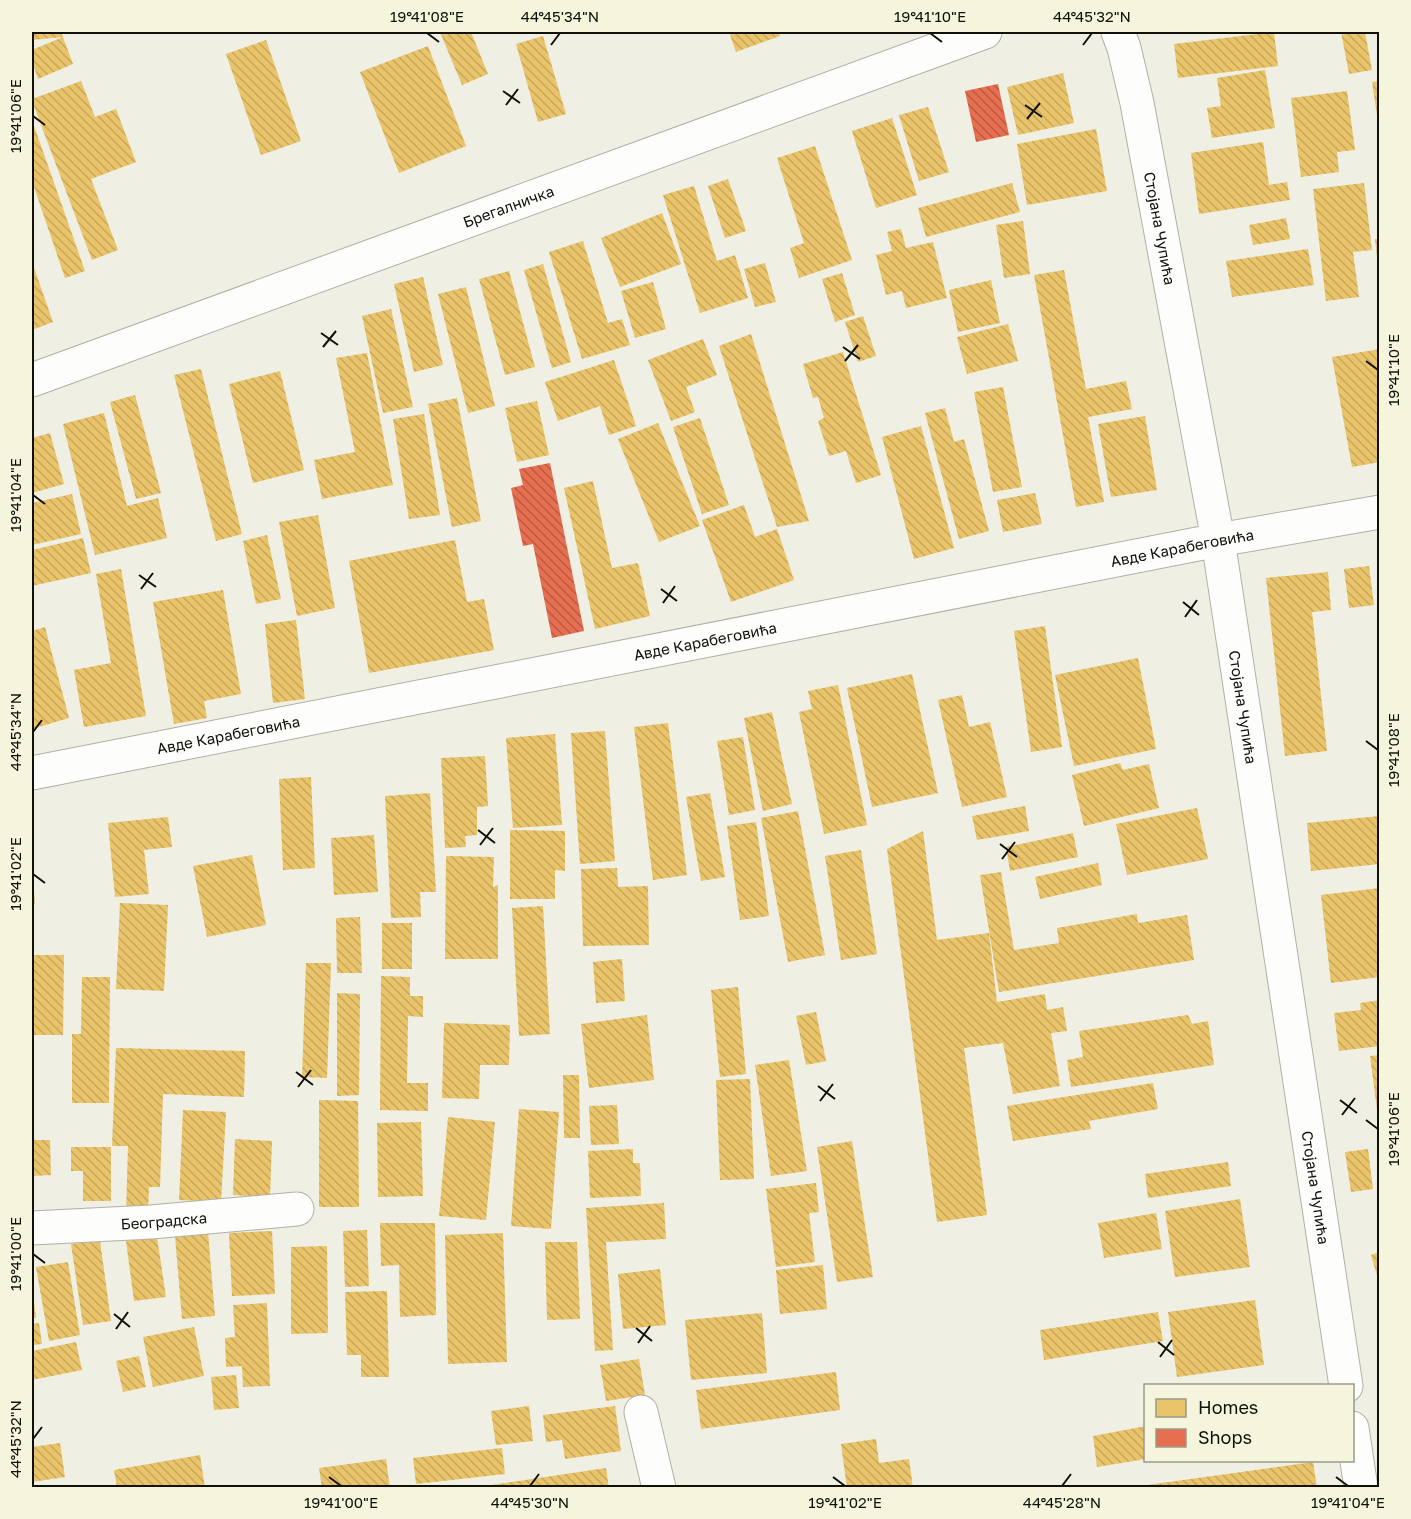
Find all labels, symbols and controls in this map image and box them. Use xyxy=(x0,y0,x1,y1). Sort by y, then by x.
text: 19°41'08"E xyxy=(390,7,464,25)
text: 44°45'34"N xyxy=(521,7,599,25)
text: 19°41'10"E xyxy=(894,7,966,25)
text: 44°45'32"N xyxy=(1053,7,1131,25)
text: 19°41'06"E xyxy=(6,79,24,153)
street label: Стојана Чупића xyxy=(1141,170,1180,286)
street label: Брегалничка xyxy=(460,181,556,231)
text: 19°41'10"E xyxy=(1384,334,1402,406)
text: 19°41'04"E xyxy=(6,458,24,532)
street label: Авде Карабеговића xyxy=(1109,525,1255,570)
street label: Авде Карабеговића xyxy=(632,618,778,664)
street label: Стојана Чупића xyxy=(1226,649,1261,765)
text: 44°45'34"N xyxy=(6,693,24,771)
street label: Авде Карабеговића xyxy=(155,712,301,757)
text: 19°41'08"E xyxy=(1384,713,1402,787)
text: 19°41'02"E xyxy=(6,837,24,911)
text: 19°41'06"E xyxy=(1384,1092,1402,1166)
street label: Стојана Чупића xyxy=(1298,1129,1333,1246)
street label: Београдска xyxy=(120,1208,208,1233)
text: 19°41'00"E xyxy=(6,1217,24,1291)
legend xyxy=(1144,1384,1354,1462)
text: Homes xyxy=(1198,1396,1258,1418)
text: 44°45'32"N xyxy=(6,1400,24,1478)
text: Shops xyxy=(1198,1426,1252,1448)
text: 19°41'00"E xyxy=(304,1493,378,1511)
text: 44°45'30"N xyxy=(491,1493,569,1511)
text: 19°41'02"E xyxy=(808,1493,882,1511)
text: 44°45'28"N xyxy=(1023,1493,1101,1511)
text: 19°41'04"E xyxy=(1311,1493,1385,1511)

